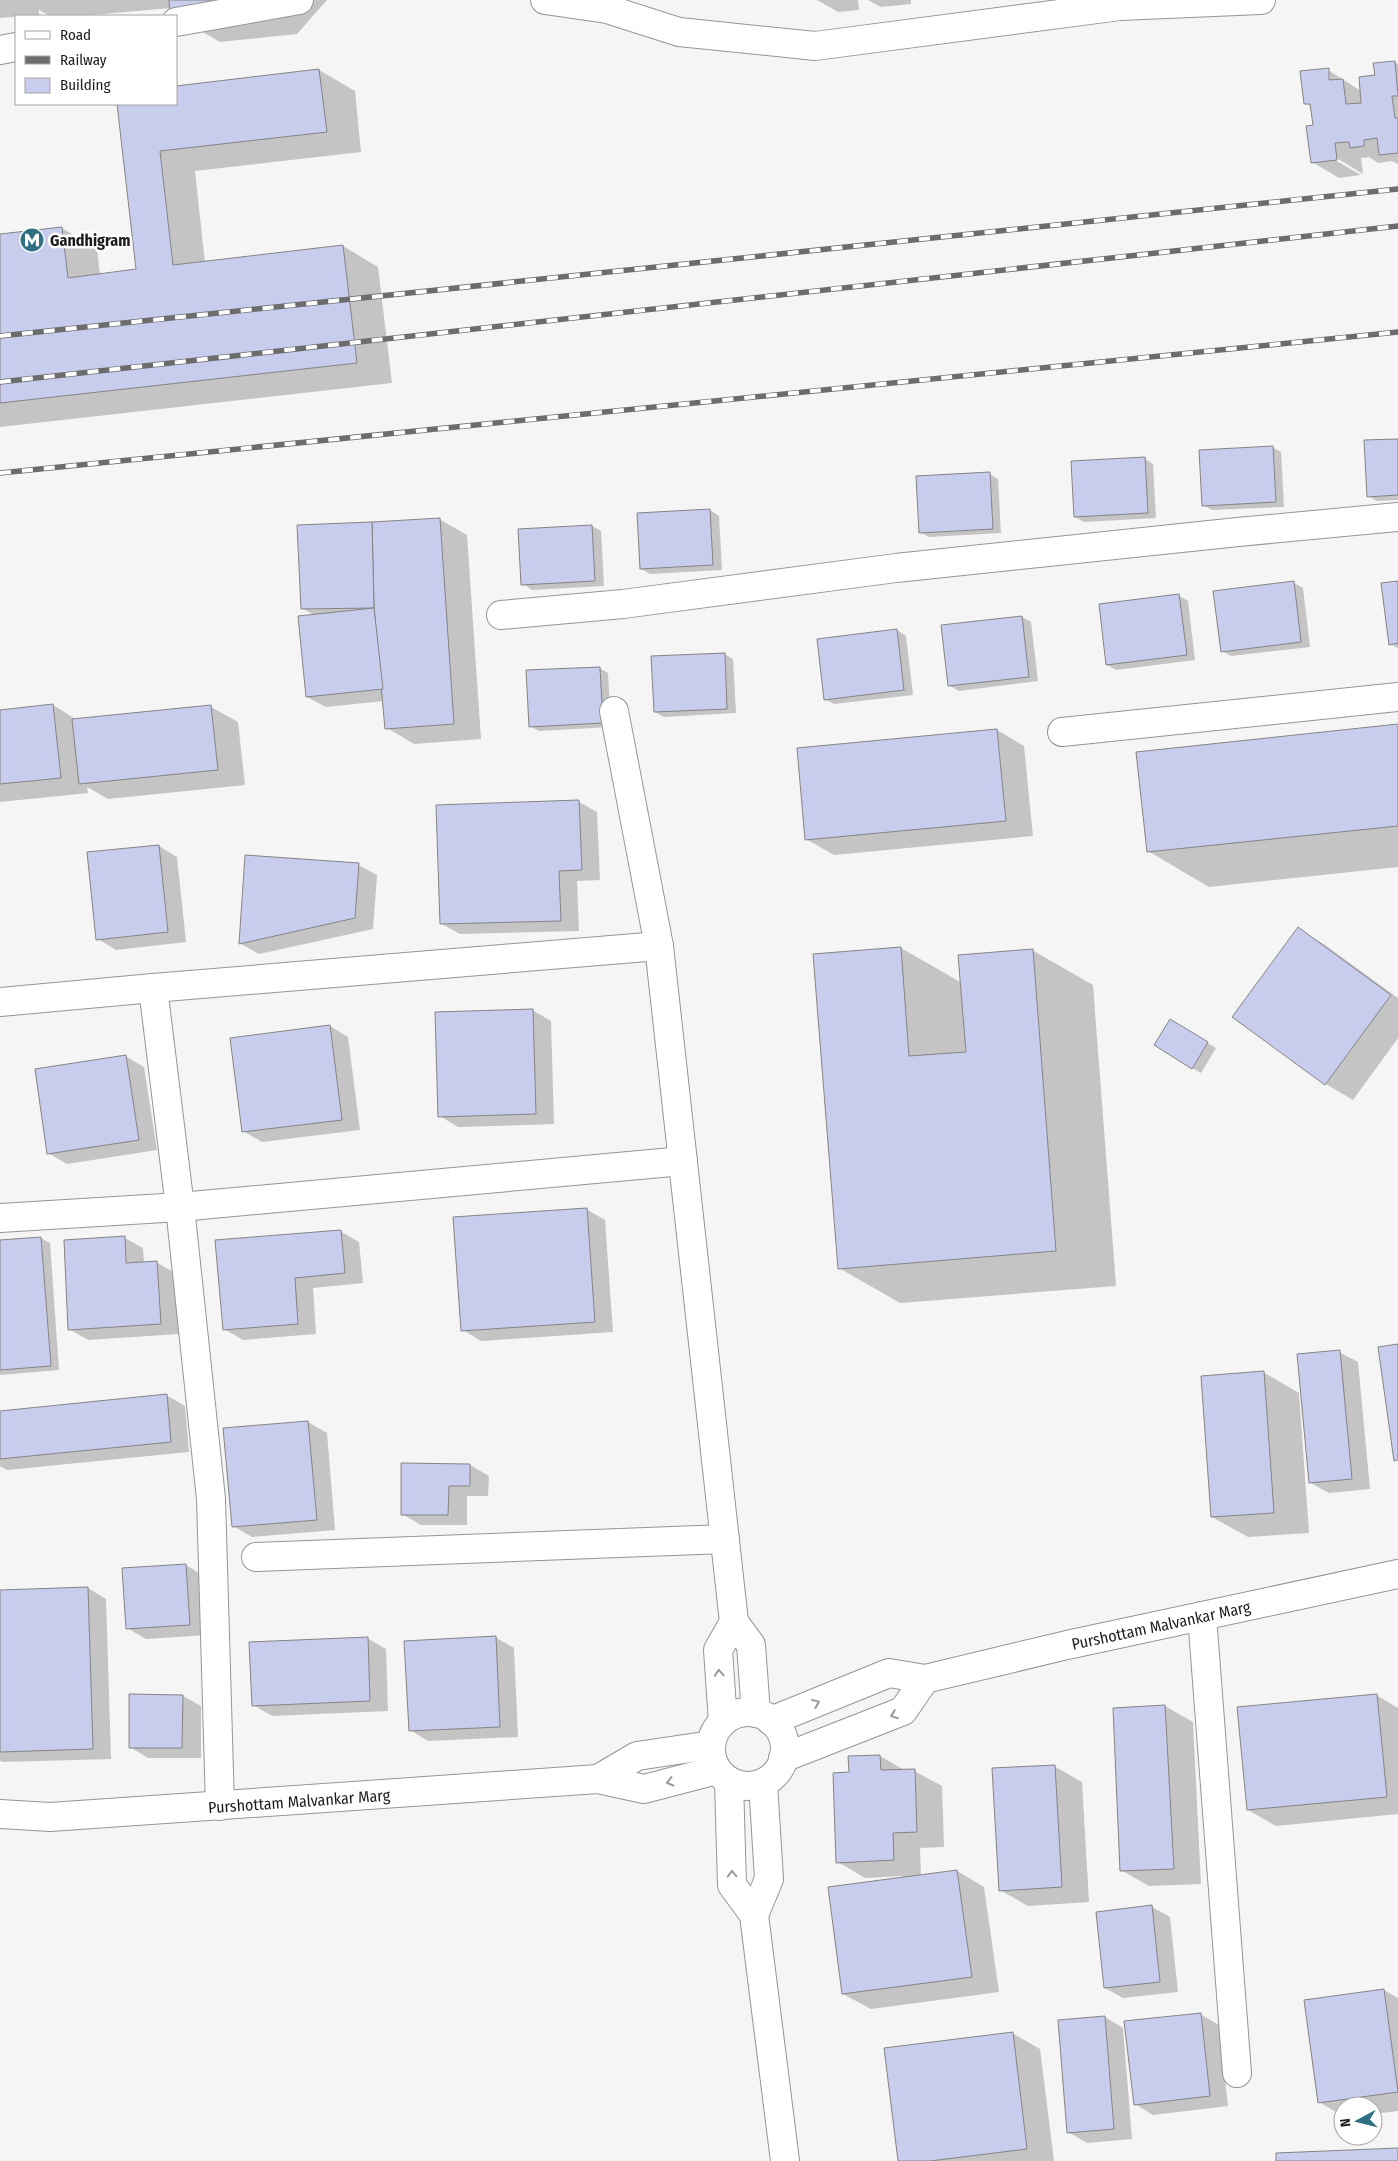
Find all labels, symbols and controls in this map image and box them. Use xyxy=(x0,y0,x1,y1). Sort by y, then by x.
legend xyxy=(15,15,178,105)
text: Road xyxy=(60,26,91,44)
text: Railway xyxy=(60,51,107,69)
text: Building xyxy=(60,76,111,94)
metro station icon: Gandhigram xyxy=(19,227,45,253)
place label: Gandhigram xyxy=(50,231,131,250)
street label: Purshottam Malvankar Marg xyxy=(1070,1597,1253,1654)
one-way arrow xyxy=(714,1669,725,1677)
one-way arrow xyxy=(811,1698,820,1709)
one-way arrow xyxy=(890,1709,898,1719)
one-way arrow xyxy=(666,1776,675,1787)
street label: Purshottam Malvankar Marg xyxy=(207,1786,391,1817)
one-way arrow xyxy=(727,1869,737,1877)
north arrow xyxy=(1333,2096,1383,2146)
text: N xyxy=(1337,2117,1355,2128)

